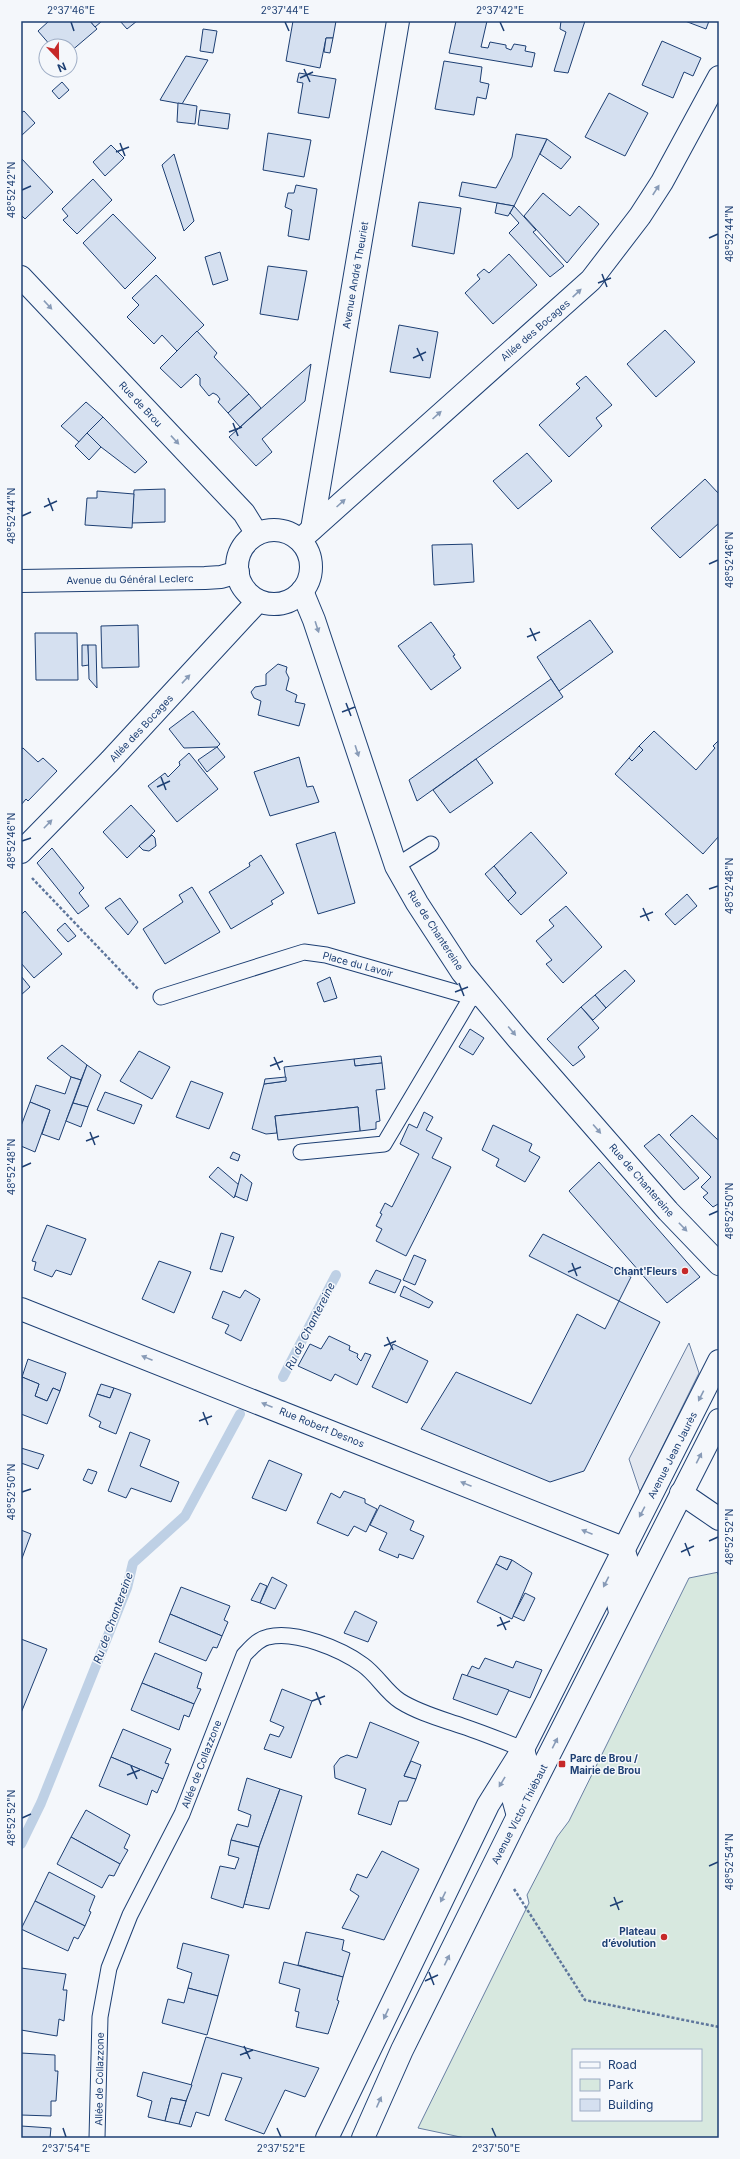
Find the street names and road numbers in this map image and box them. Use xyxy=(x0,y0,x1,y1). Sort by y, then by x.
street label: Avenue André Theuriet xyxy=(340,220,370,330)
street label: Allée des Bocages xyxy=(498,297,572,363)
street label: Rue de Brou xyxy=(117,379,165,429)
street label: Avenue du Général Leclerc xyxy=(66,572,194,586)
street label: Allée des Bocages xyxy=(107,692,175,764)
street label: Rue de Chantereine xyxy=(406,888,466,972)
street label: Place du Lavoir xyxy=(322,949,395,979)
street label: Rue de Chantereine xyxy=(607,1141,677,1219)
street label: Rue Robert Desnos xyxy=(278,1404,366,1450)
street label: Avenue Jean Jaurès xyxy=(645,1410,699,1500)
street label: Allée de Collazzone xyxy=(179,1718,223,1810)
street label: Avenue Victor Thiébaut xyxy=(489,1761,550,1866)
street label: Allée de Collazzone xyxy=(92,2032,106,2126)

